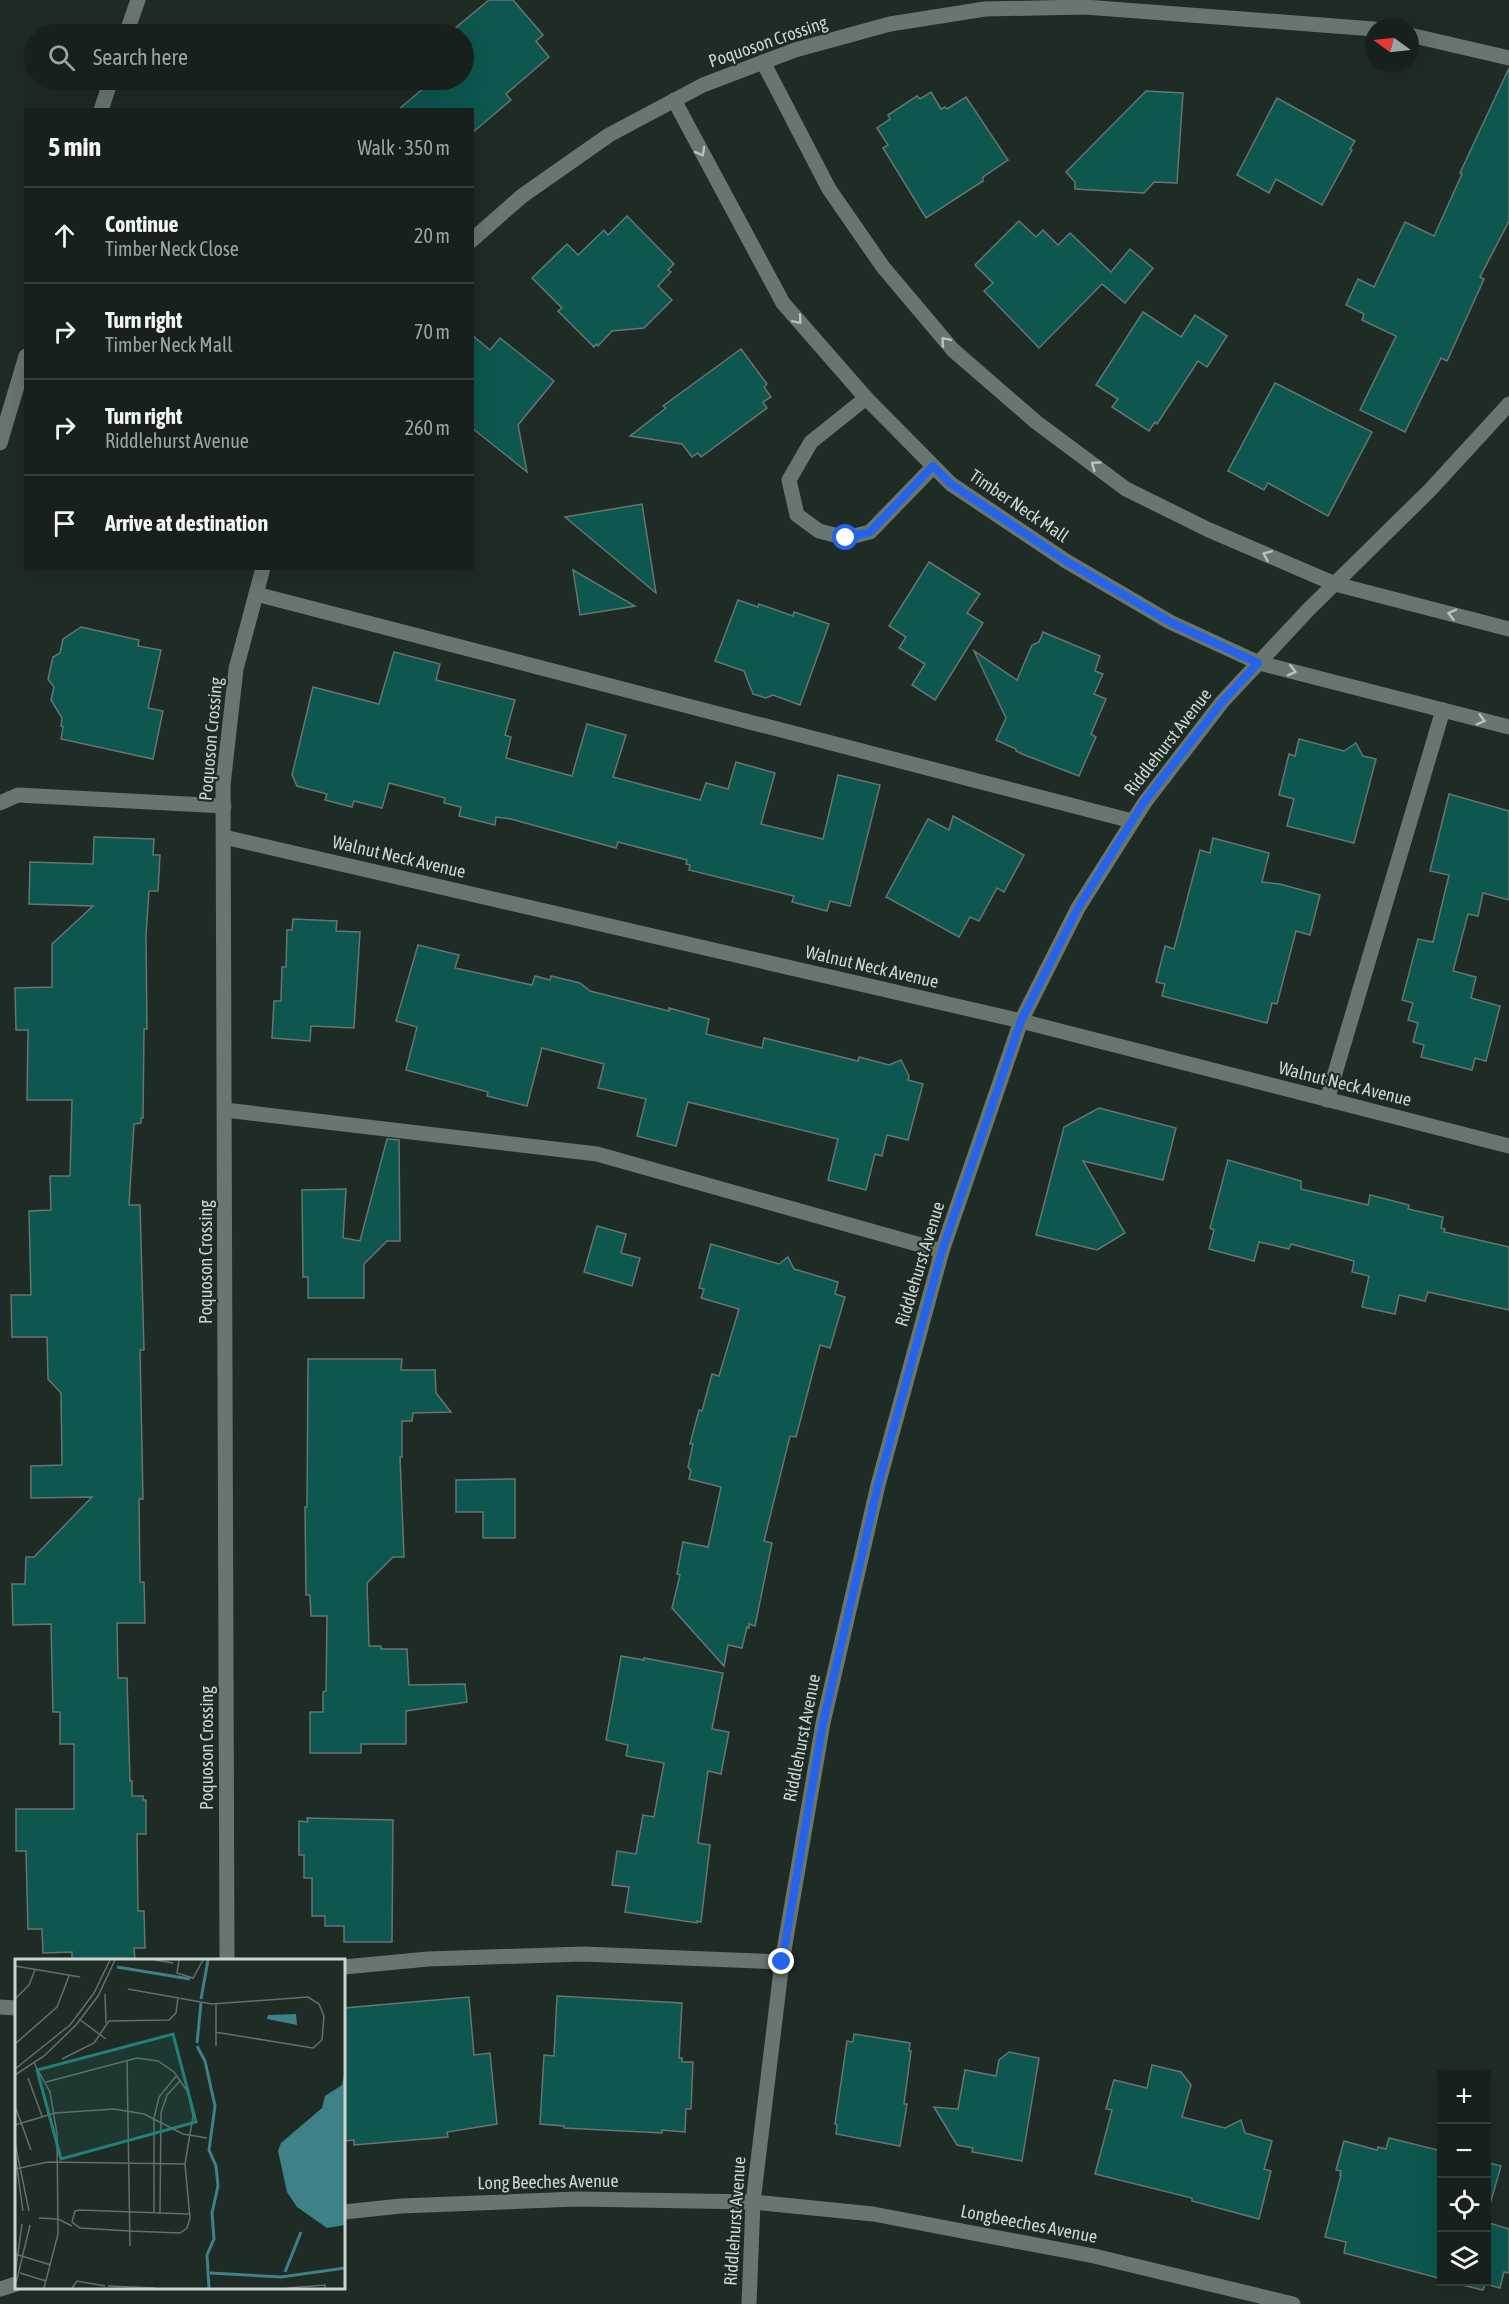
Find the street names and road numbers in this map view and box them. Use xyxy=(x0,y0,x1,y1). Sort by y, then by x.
street label: Poquoson Crossing xyxy=(706,11,830,72)
street label: Timber Neck Mall xyxy=(966,465,1073,547)
street label: Poquoson Crossing xyxy=(195,676,226,802)
street label: Riddlehurst Avenue xyxy=(1119,684,1216,799)
street label: Walnut Neck Avenue xyxy=(330,831,468,882)
street label: Walnut Neck Avenue xyxy=(803,941,941,992)
street label: Walnut Neck Avenue xyxy=(1276,1057,1414,1110)
street label: Riddlehurst Avenue xyxy=(891,1199,948,1329)
street label: Poquoson Crossing xyxy=(195,1200,216,1324)
street label: Riddlehurst Avenue xyxy=(779,1672,824,1803)
street label: Poquoson Crossing xyxy=(196,1686,217,1810)
street label: Riddlehurst Avenue xyxy=(720,2156,749,2286)
street label: Long Beeches Avenue xyxy=(477,2170,619,2193)
street label: Longbeeches Avenue xyxy=(959,2200,1099,2247)

